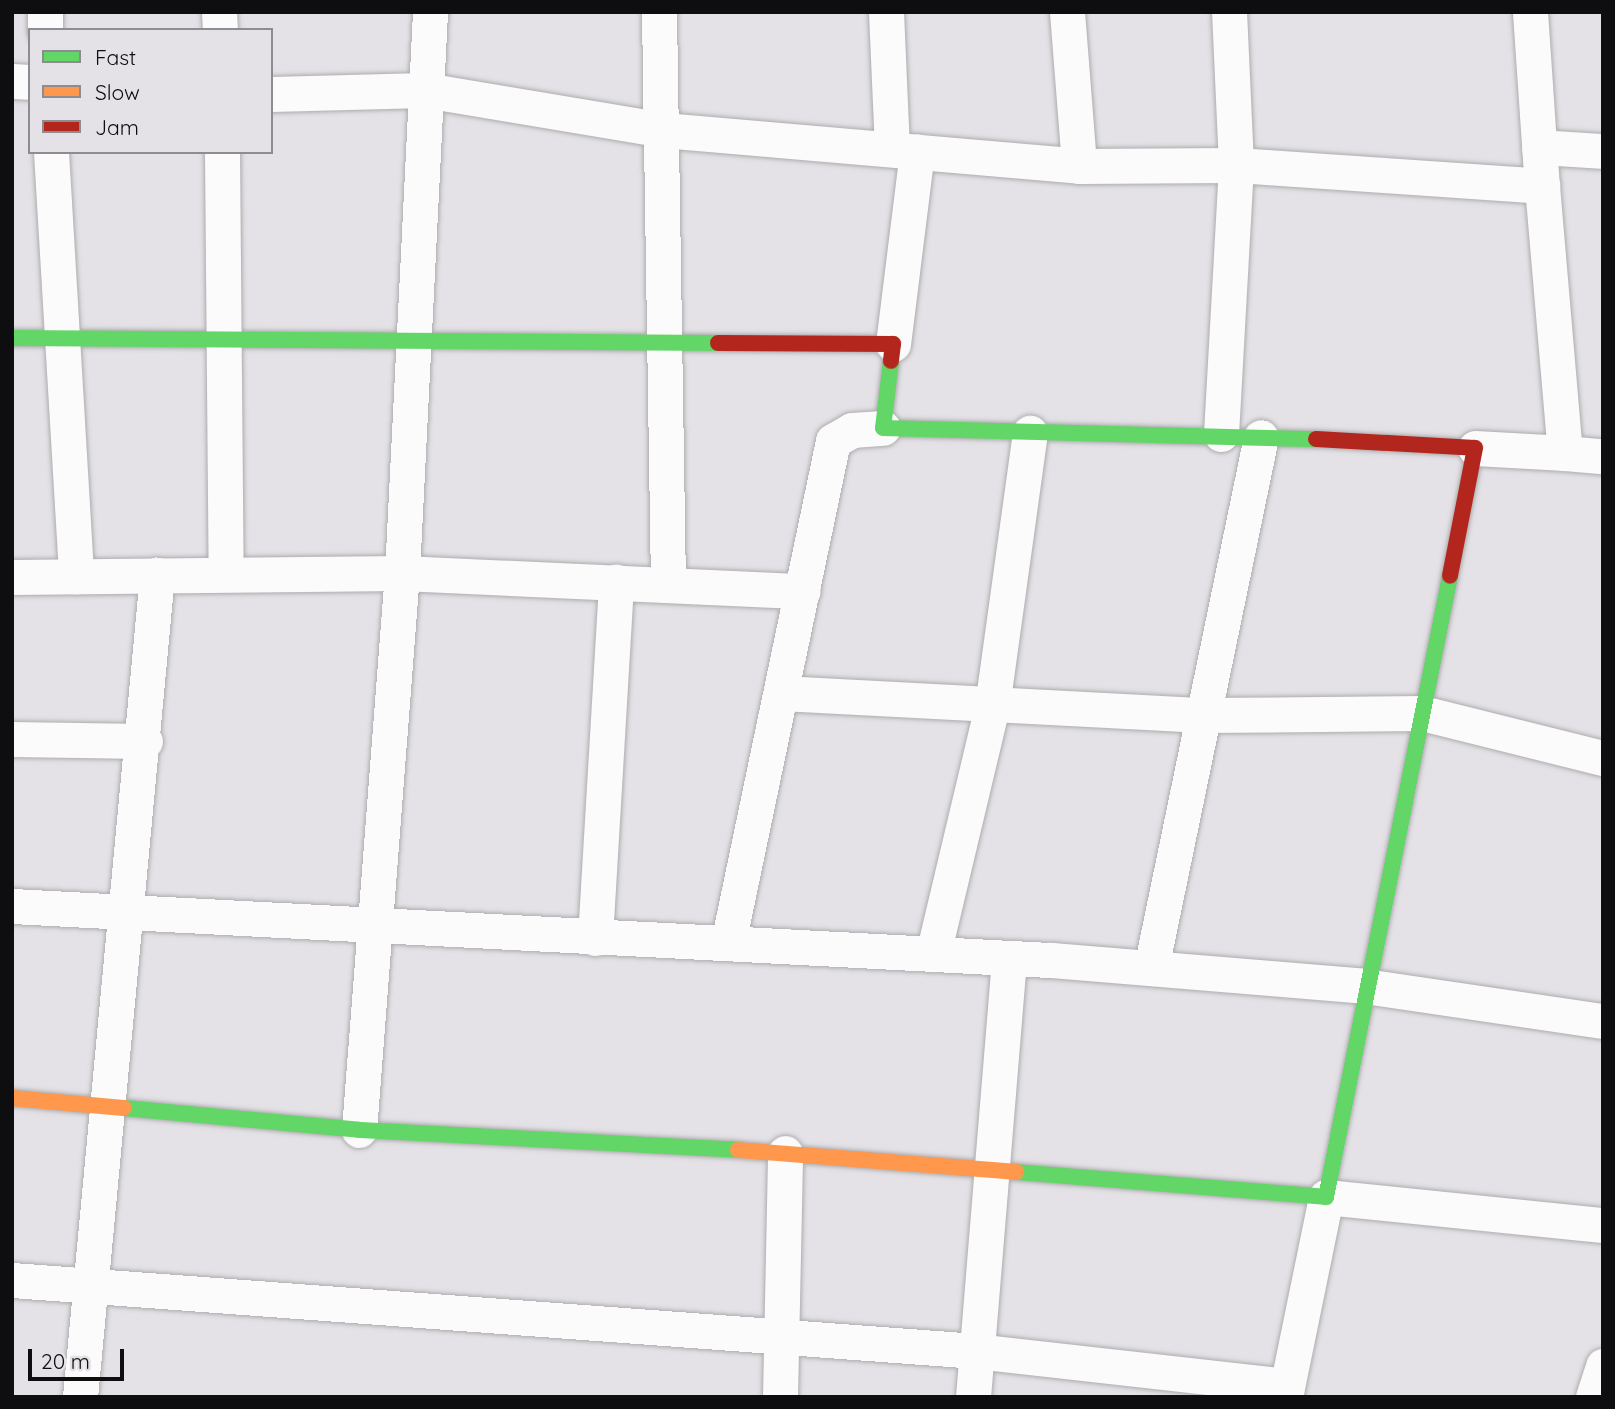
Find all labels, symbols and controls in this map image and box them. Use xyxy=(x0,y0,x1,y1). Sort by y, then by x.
legend xyxy=(28,28,273,154)
text: Fast xyxy=(95,44,136,70)
text: Slow xyxy=(95,79,140,105)
text: Jam xyxy=(95,114,139,140)
scale bar xyxy=(32,1336,128,1380)
text: 20 m xyxy=(41,1348,90,1374)

